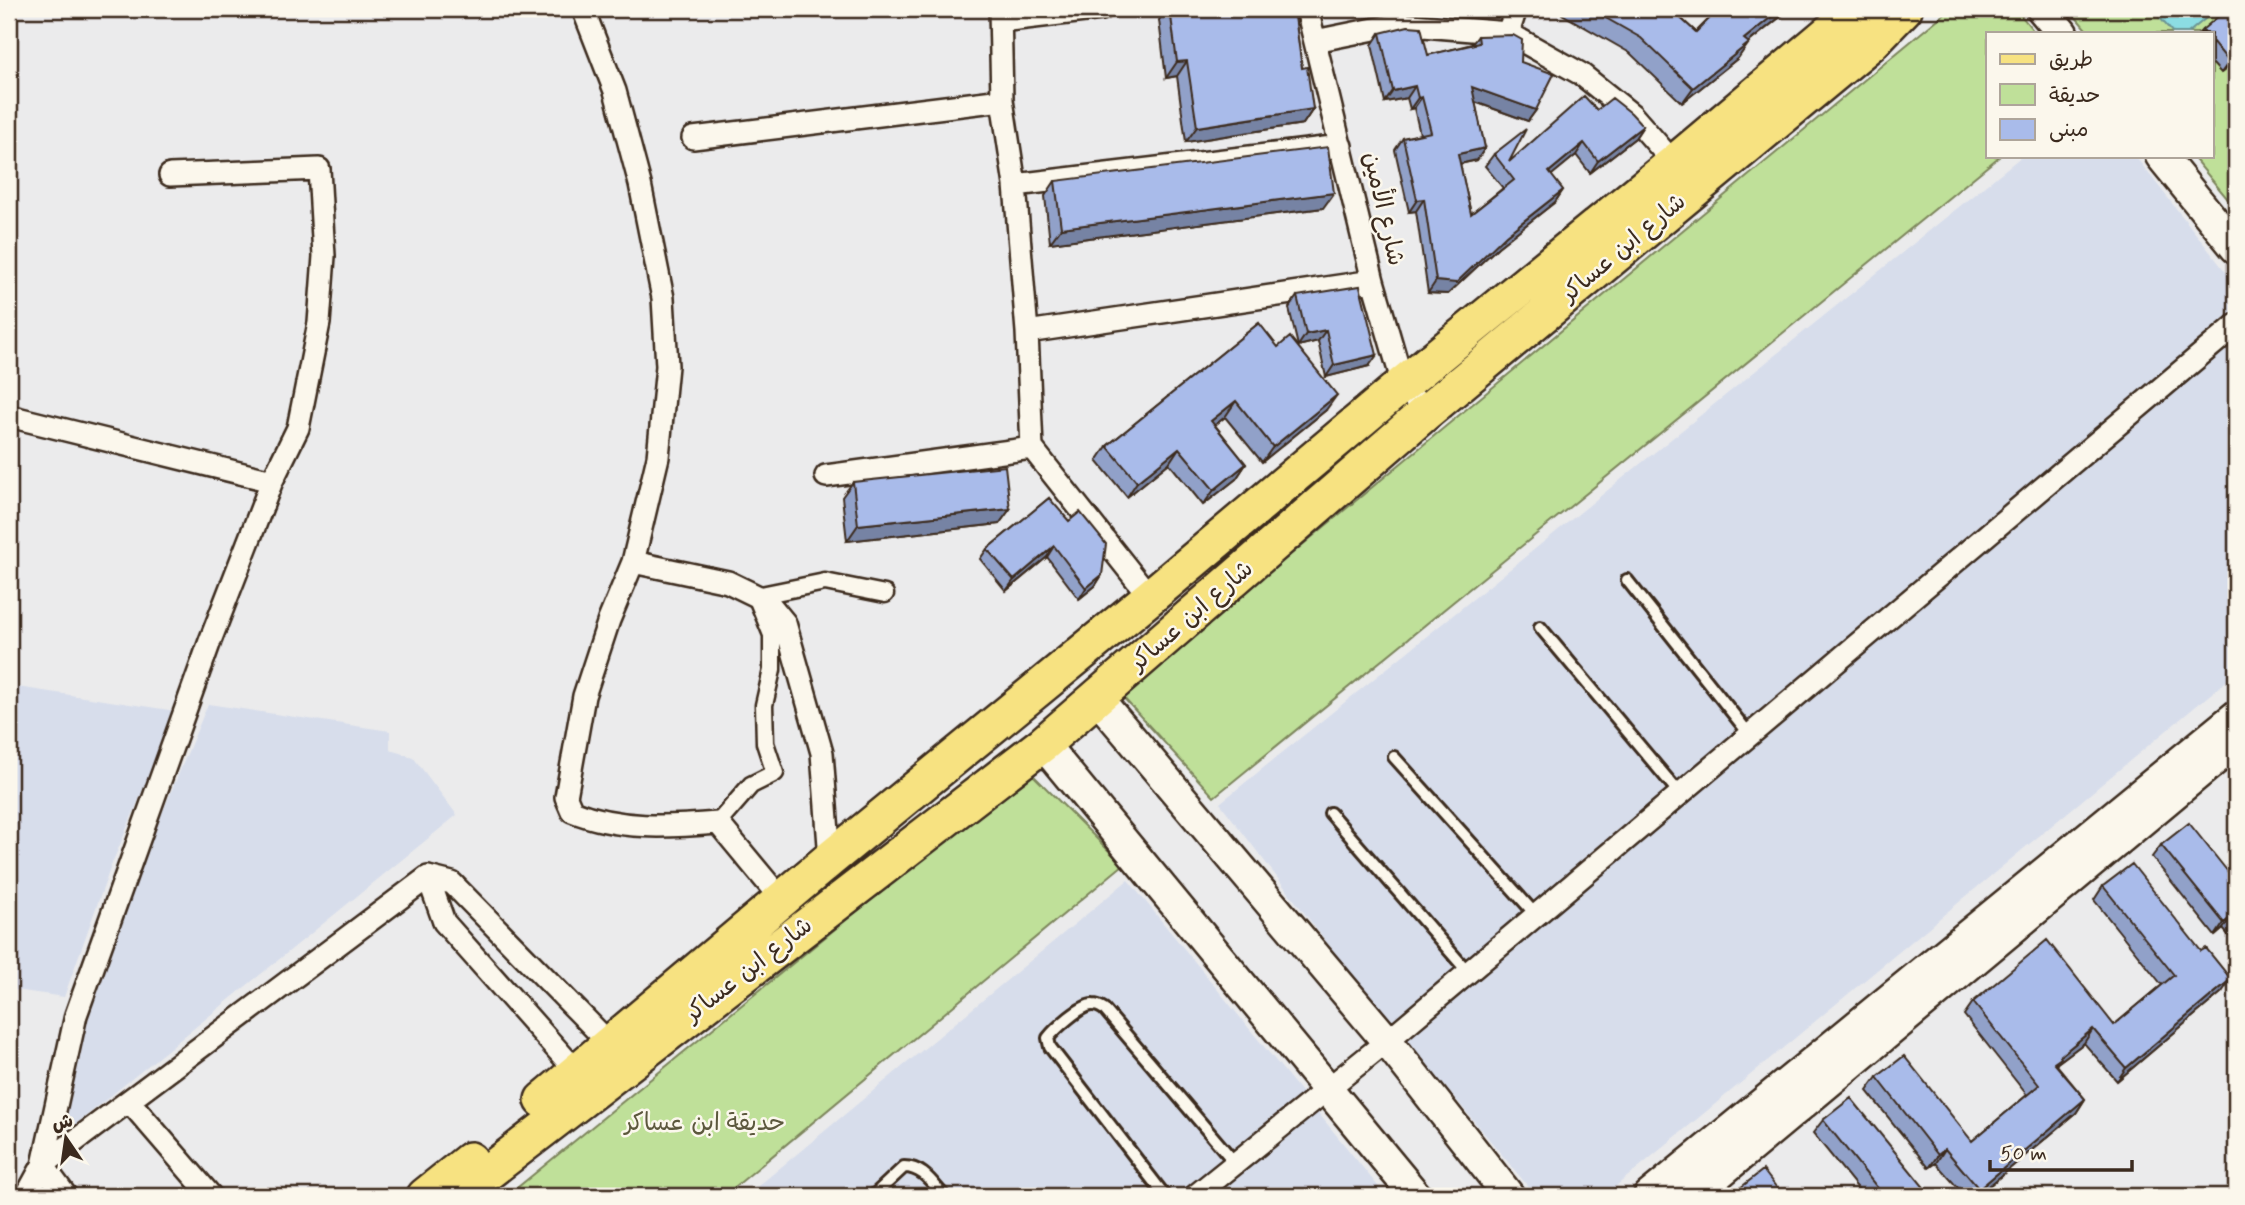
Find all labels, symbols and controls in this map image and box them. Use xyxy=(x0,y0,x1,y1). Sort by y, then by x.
legend xyxy=(1986,32,2214,158)
text: طريق xyxy=(2049,46,2093,74)
text: حديقة xyxy=(2049,82,2100,110)
text: مبنى xyxy=(2049,116,2088,144)
street label: شارع الأمين xyxy=(1355,148,1414,269)
street label: شارع ابن عساكر xyxy=(1554,187,1693,311)
street label: شارع ابن عساكر xyxy=(1122,554,1260,679)
street label: شارع ابن عساكر xyxy=(677,910,819,1031)
north arrow xyxy=(32,1104,102,1174)
text: ش xyxy=(50,1108,76,1137)
park label: حديقة ابن عساكر xyxy=(623,1108,785,1139)
scale bar xyxy=(1990,1128,2131,1172)
text: 50 m xyxy=(2000,1140,2047,1168)

